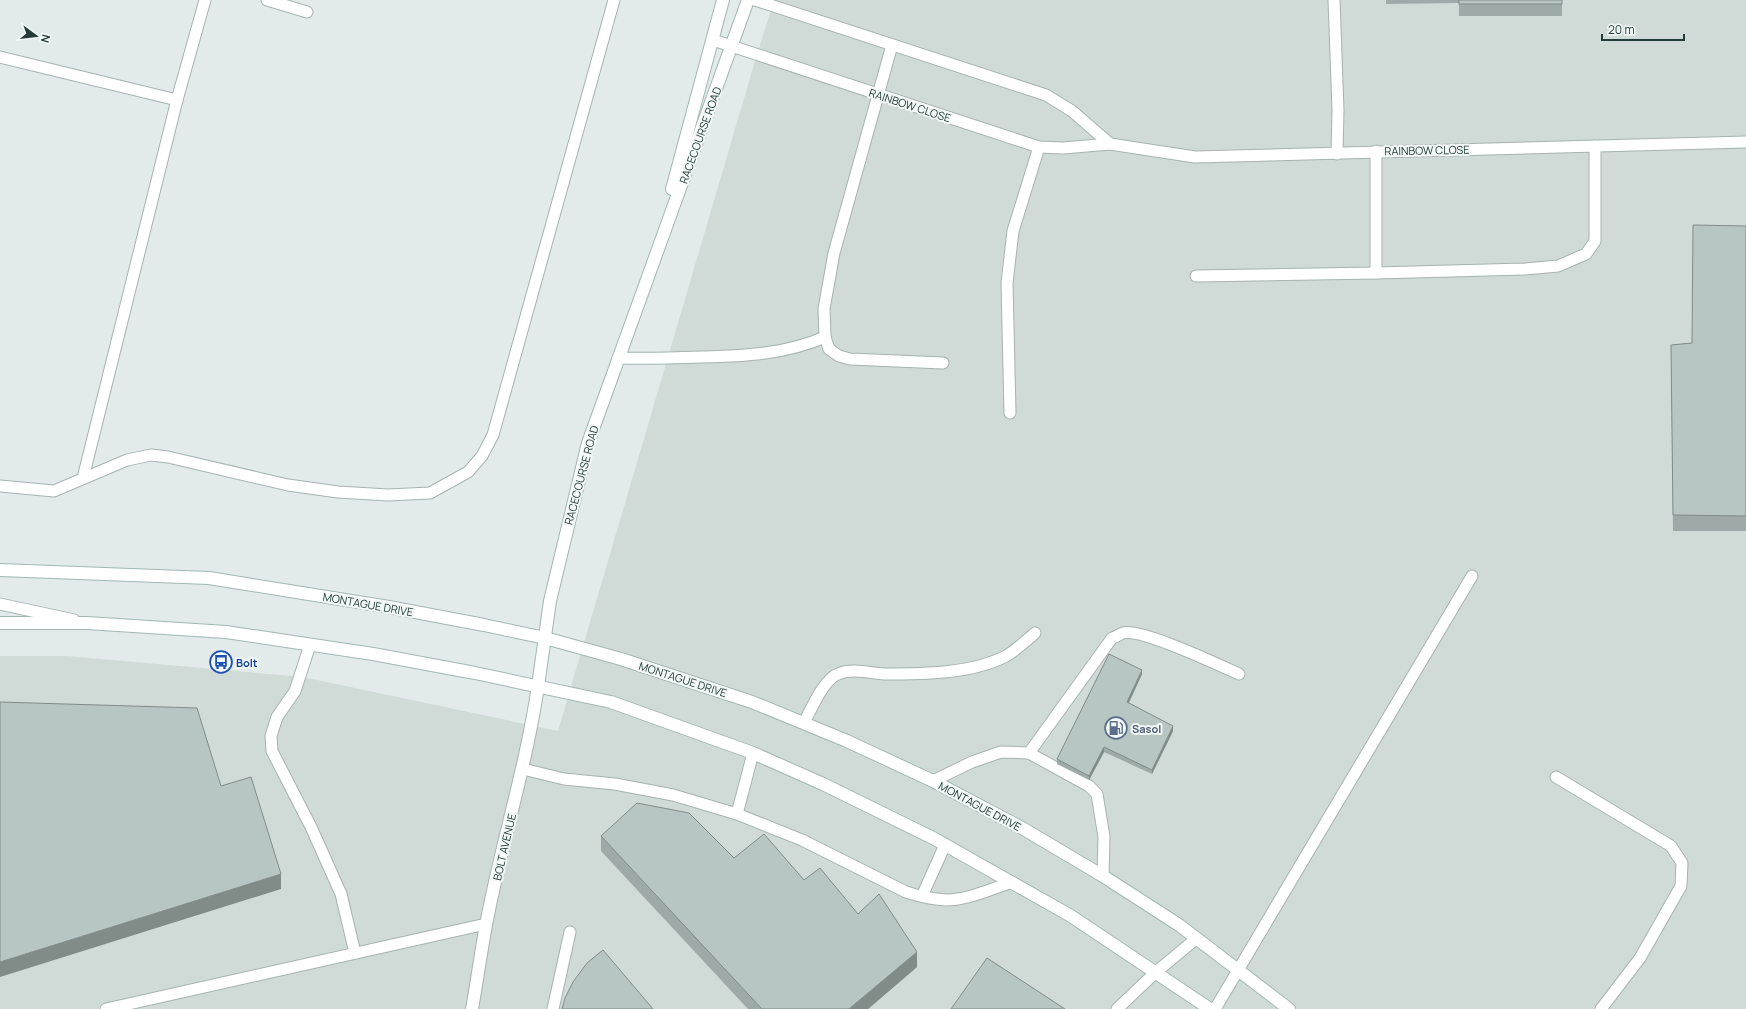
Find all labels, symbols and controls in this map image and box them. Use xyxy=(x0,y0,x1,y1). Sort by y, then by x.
north arrow xyxy=(16,16,56,56)
scale bar xyxy=(1602,16,1684,42)
text: 20 m xyxy=(1608,21,1635,38)
text: N xyxy=(38,33,54,45)
street label: RACECOURSE ROAD xyxy=(675,84,725,186)
street label: RAINBOW CLOSE xyxy=(867,85,953,125)
street label: RAINBOW CLOSE xyxy=(1384,142,1470,158)
street label: RACECOURSE ROAD xyxy=(561,424,601,526)
street label: MONTAGUE DRIVE xyxy=(322,589,414,619)
bus stop icon: Bolt xyxy=(208,649,234,675)
place label: Bolt xyxy=(236,655,258,670)
street label: MONTAGUE DRIVE xyxy=(637,658,729,700)
fuel station icon: Sasol xyxy=(1103,715,1129,741)
place label: Sasol xyxy=(1132,721,1161,736)
street label: MONTAGUE DRIVE xyxy=(936,778,1024,834)
street label: BOLT AVENUE xyxy=(489,812,519,882)

